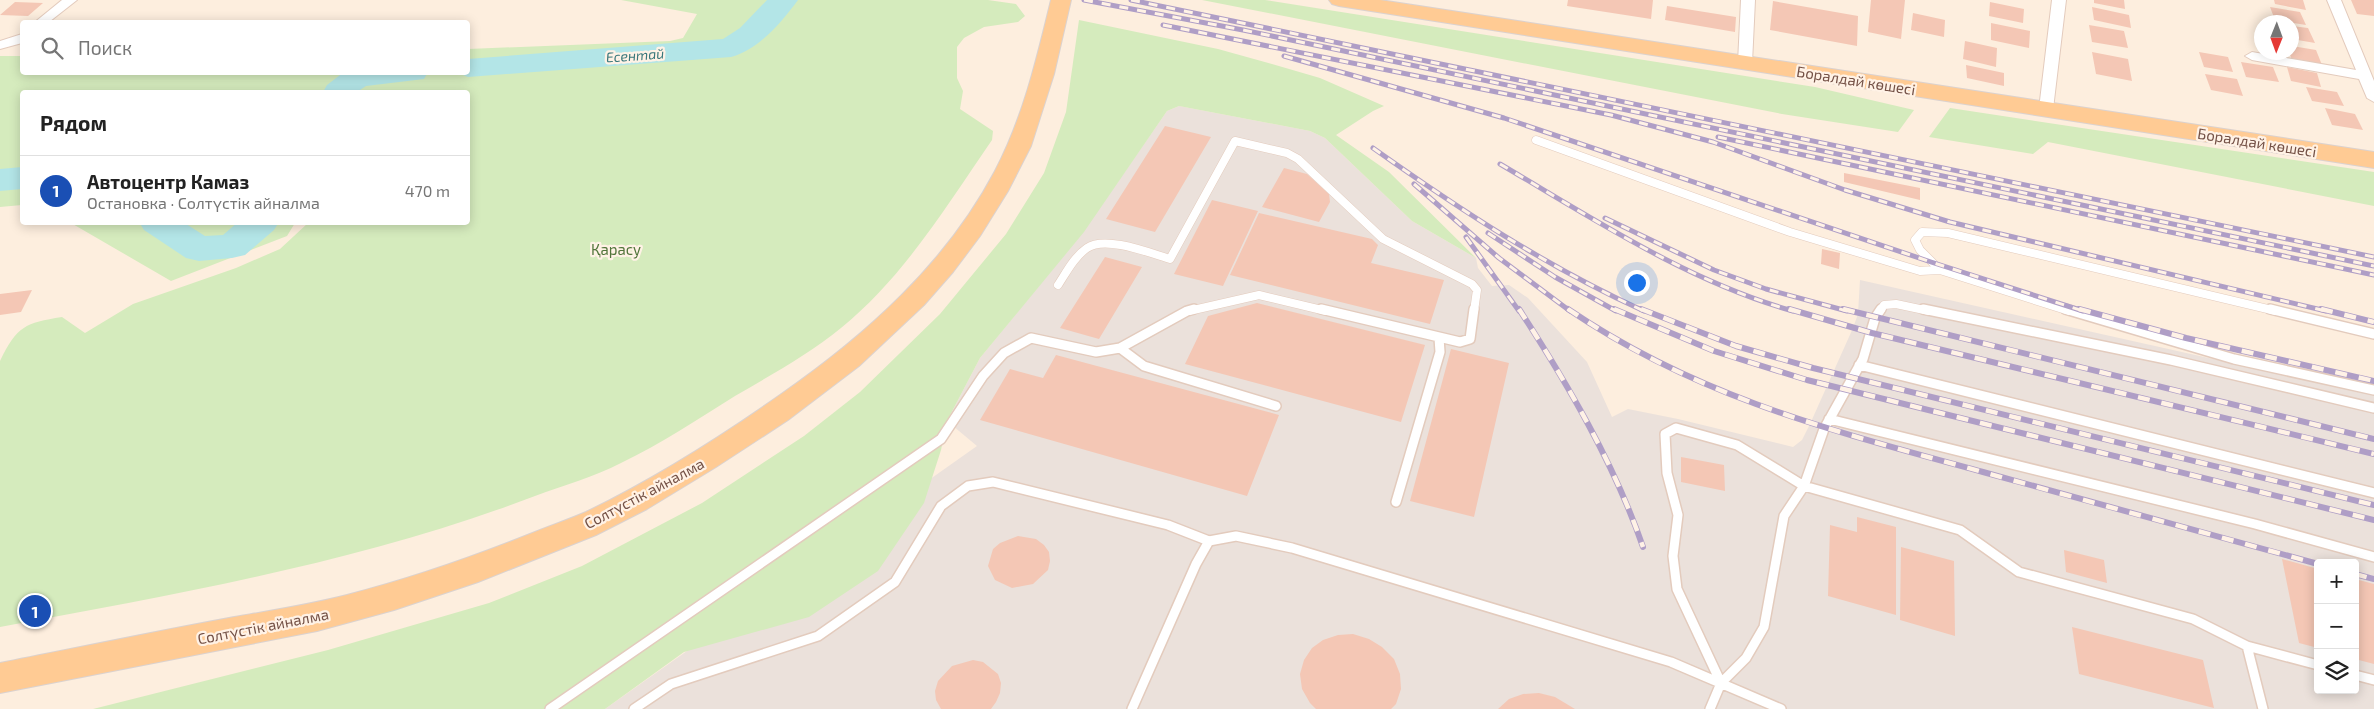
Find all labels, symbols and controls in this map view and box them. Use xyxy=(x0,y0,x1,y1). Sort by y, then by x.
north arrow xyxy=(2254,15,2299,60)
search box xyxy=(20,20,470,75)
icon: search xyxy=(38,34,66,62)
text: Поиск xyxy=(78,36,132,59)
water label: Есентай xyxy=(605,44,665,66)
street label: Боралдай көшесі xyxy=(1795,62,1917,98)
text: Рядом xyxy=(40,110,107,135)
street label: Боралдай көшесі xyxy=(2196,124,2318,160)
text: Автоцентр Камаз xyxy=(87,170,249,193)
text: 1 xyxy=(53,181,59,200)
text: 470 m xyxy=(405,181,450,200)
text: Остановка · Солтүстік айналма xyxy=(87,193,320,212)
park label: Қарасу xyxy=(591,240,641,259)
your location xyxy=(1624,270,1650,296)
street label: Солтүстік айналма xyxy=(581,454,707,532)
map controls xyxy=(2314,559,2359,694)
button: + xyxy=(2314,559,2359,604)
pin: 1 xyxy=(19,592,51,630)
street label: Солтүстік айналма xyxy=(196,604,330,648)
button: − xyxy=(2314,604,2359,649)
button: layers xyxy=(2314,649,2359,694)

